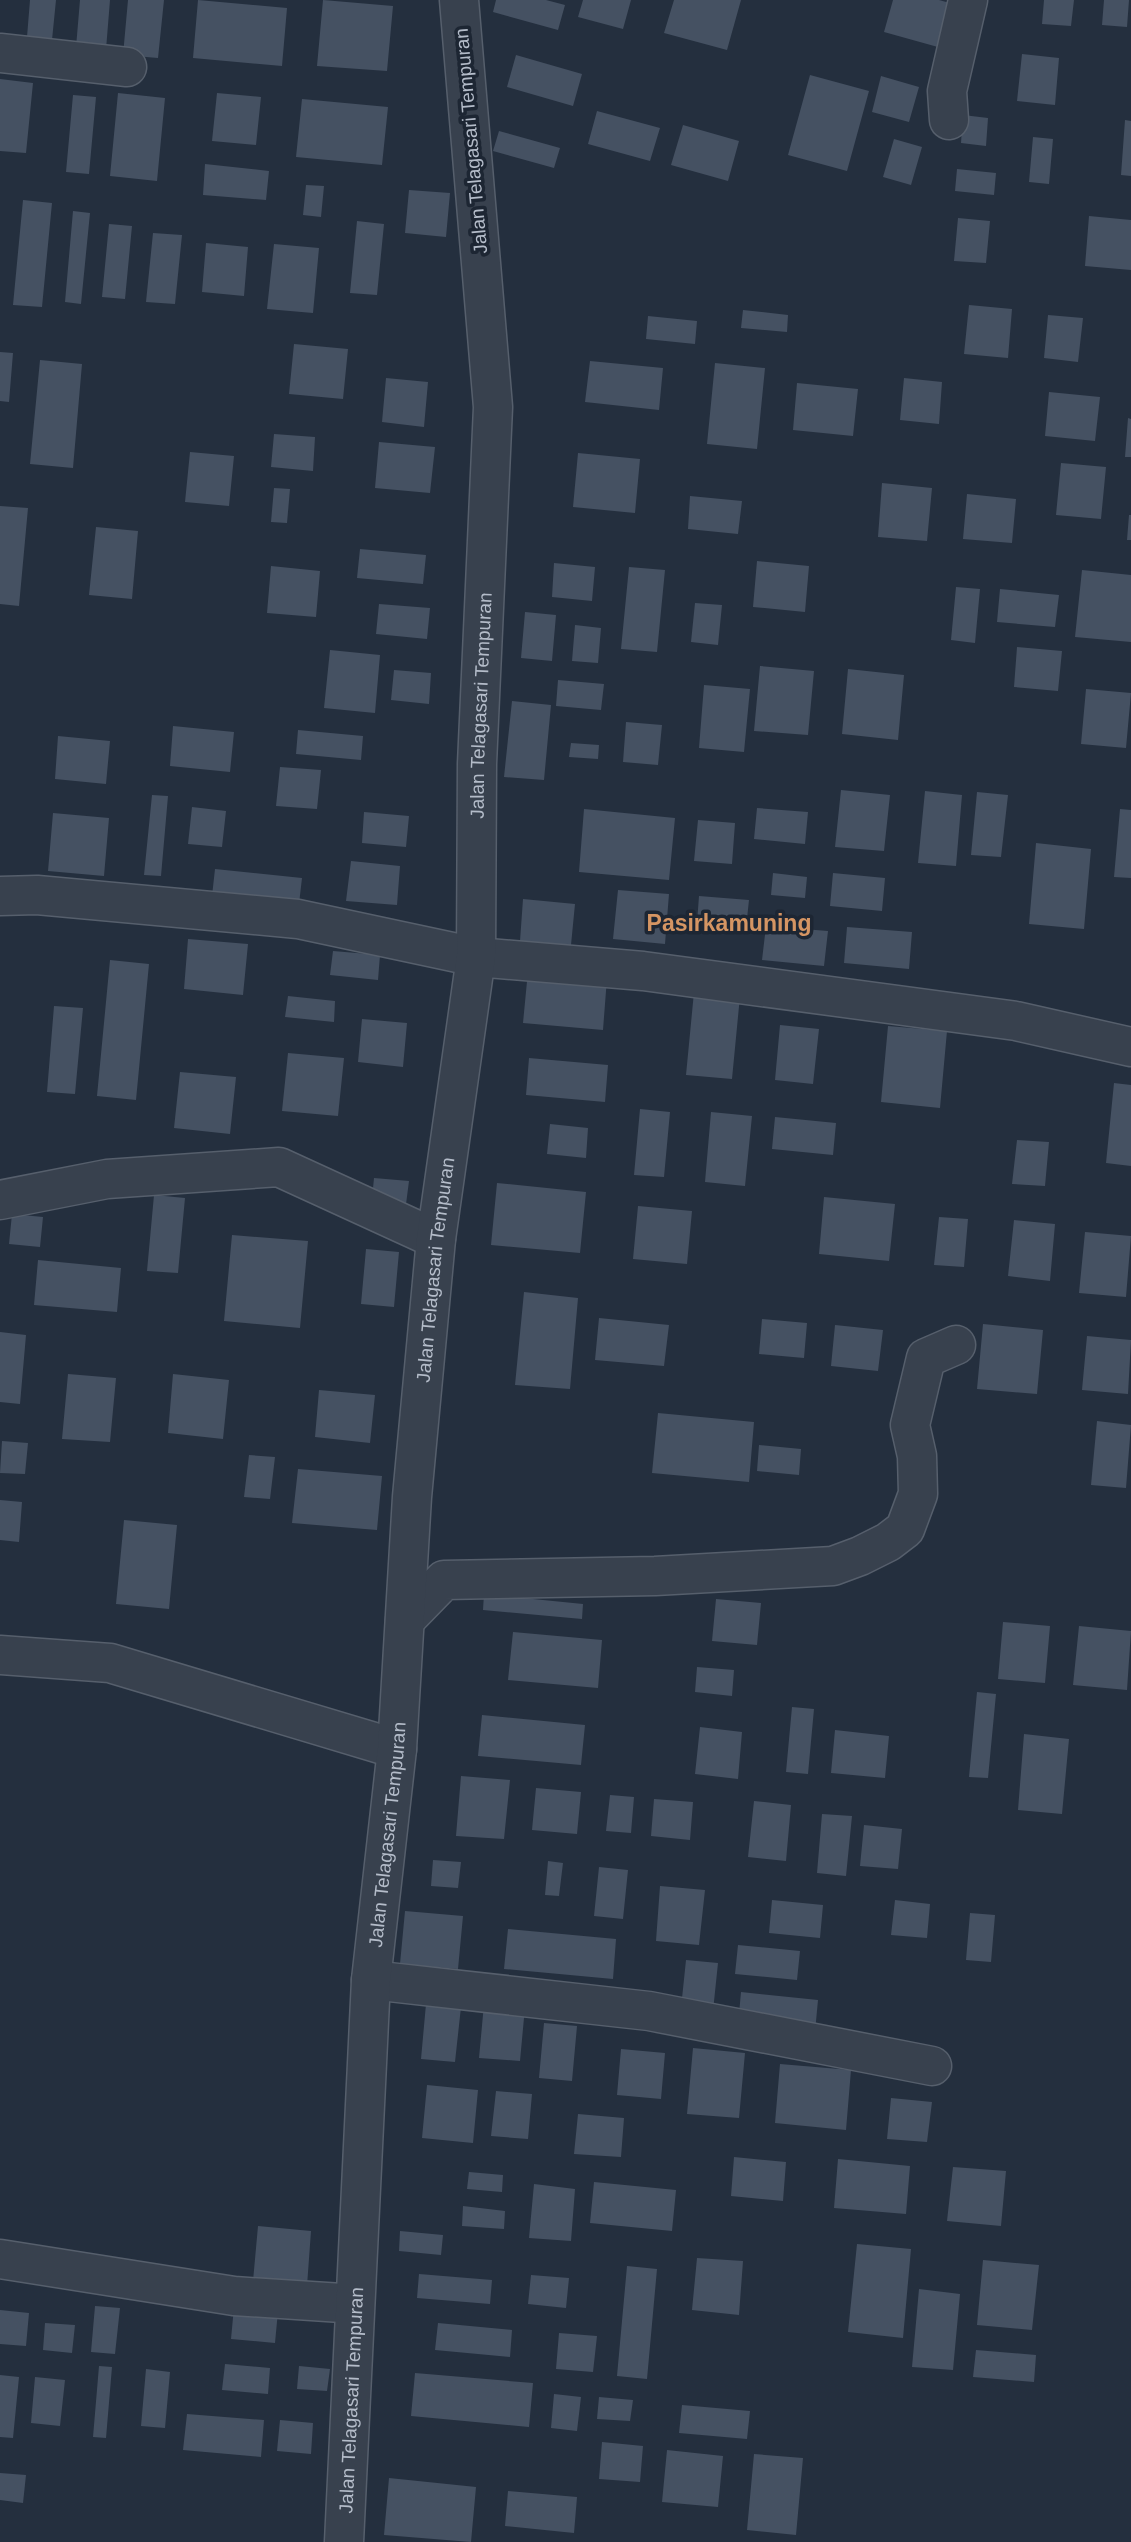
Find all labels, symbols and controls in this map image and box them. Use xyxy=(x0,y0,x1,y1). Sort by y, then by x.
street label: Jalan Telagasari Tempuran xyxy=(451,27,491,255)
street label: Jalan Telagasari Tempuran xyxy=(466,592,495,819)
district label: Pasirkamuning xyxy=(647,910,811,936)
street label: Jalan Telagasari Tempuran xyxy=(412,1156,458,1383)
street label: Jalan Telagasari Tempuran xyxy=(364,1721,409,1948)
street label: Jalan Telagasari Tempuran xyxy=(335,2287,367,2514)

